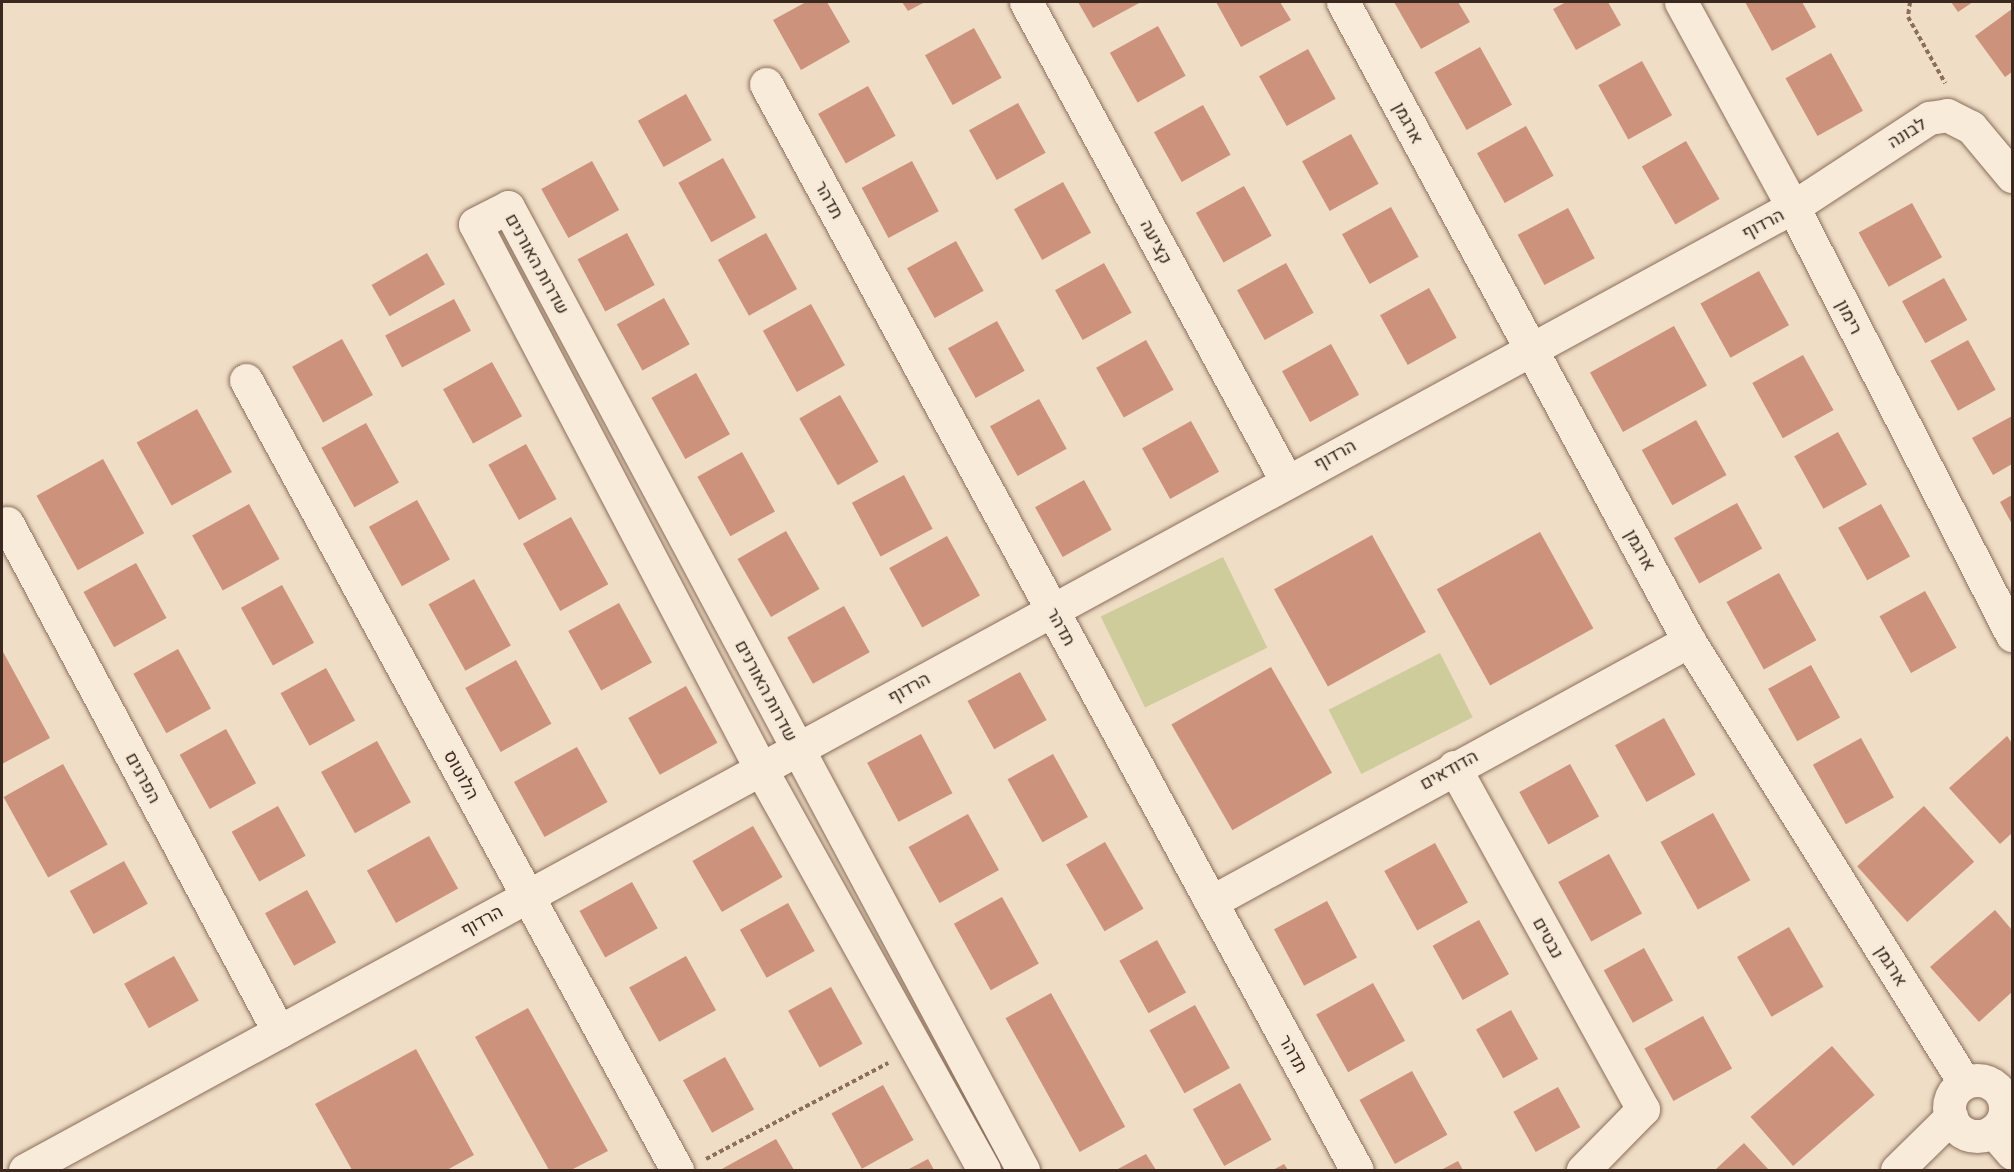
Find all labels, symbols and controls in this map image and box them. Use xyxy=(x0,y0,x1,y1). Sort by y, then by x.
street label: ארגמן xyxy=(1388,99,1428,147)
street label: לבונה xyxy=(1884,113,1930,153)
street label: תדהר xyxy=(810,177,848,223)
street label: הרדוף xyxy=(1738,204,1788,244)
street label: שדרות האורנים xyxy=(500,210,574,318)
street label: קציעה xyxy=(1135,216,1177,268)
street label: רימון xyxy=(1831,296,1867,338)
street label: הרדוף xyxy=(1310,435,1360,475)
street label: ארגמן xyxy=(1620,526,1660,574)
street label: תדהר xyxy=(1042,604,1080,650)
street label: שדרות האורנים xyxy=(730,636,802,746)
street label: הרדוף xyxy=(884,668,934,708)
street label: הדודאים xyxy=(1416,745,1482,795)
street label: הלוטוס xyxy=(439,747,483,803)
street label: הפרגים xyxy=(121,749,165,807)
street label: הרדוף xyxy=(457,901,507,941)
street label: נבטים xyxy=(1528,914,1568,962)
street label: ארגמן xyxy=(1870,942,1912,990)
street label: תדהר xyxy=(1274,1031,1312,1077)

